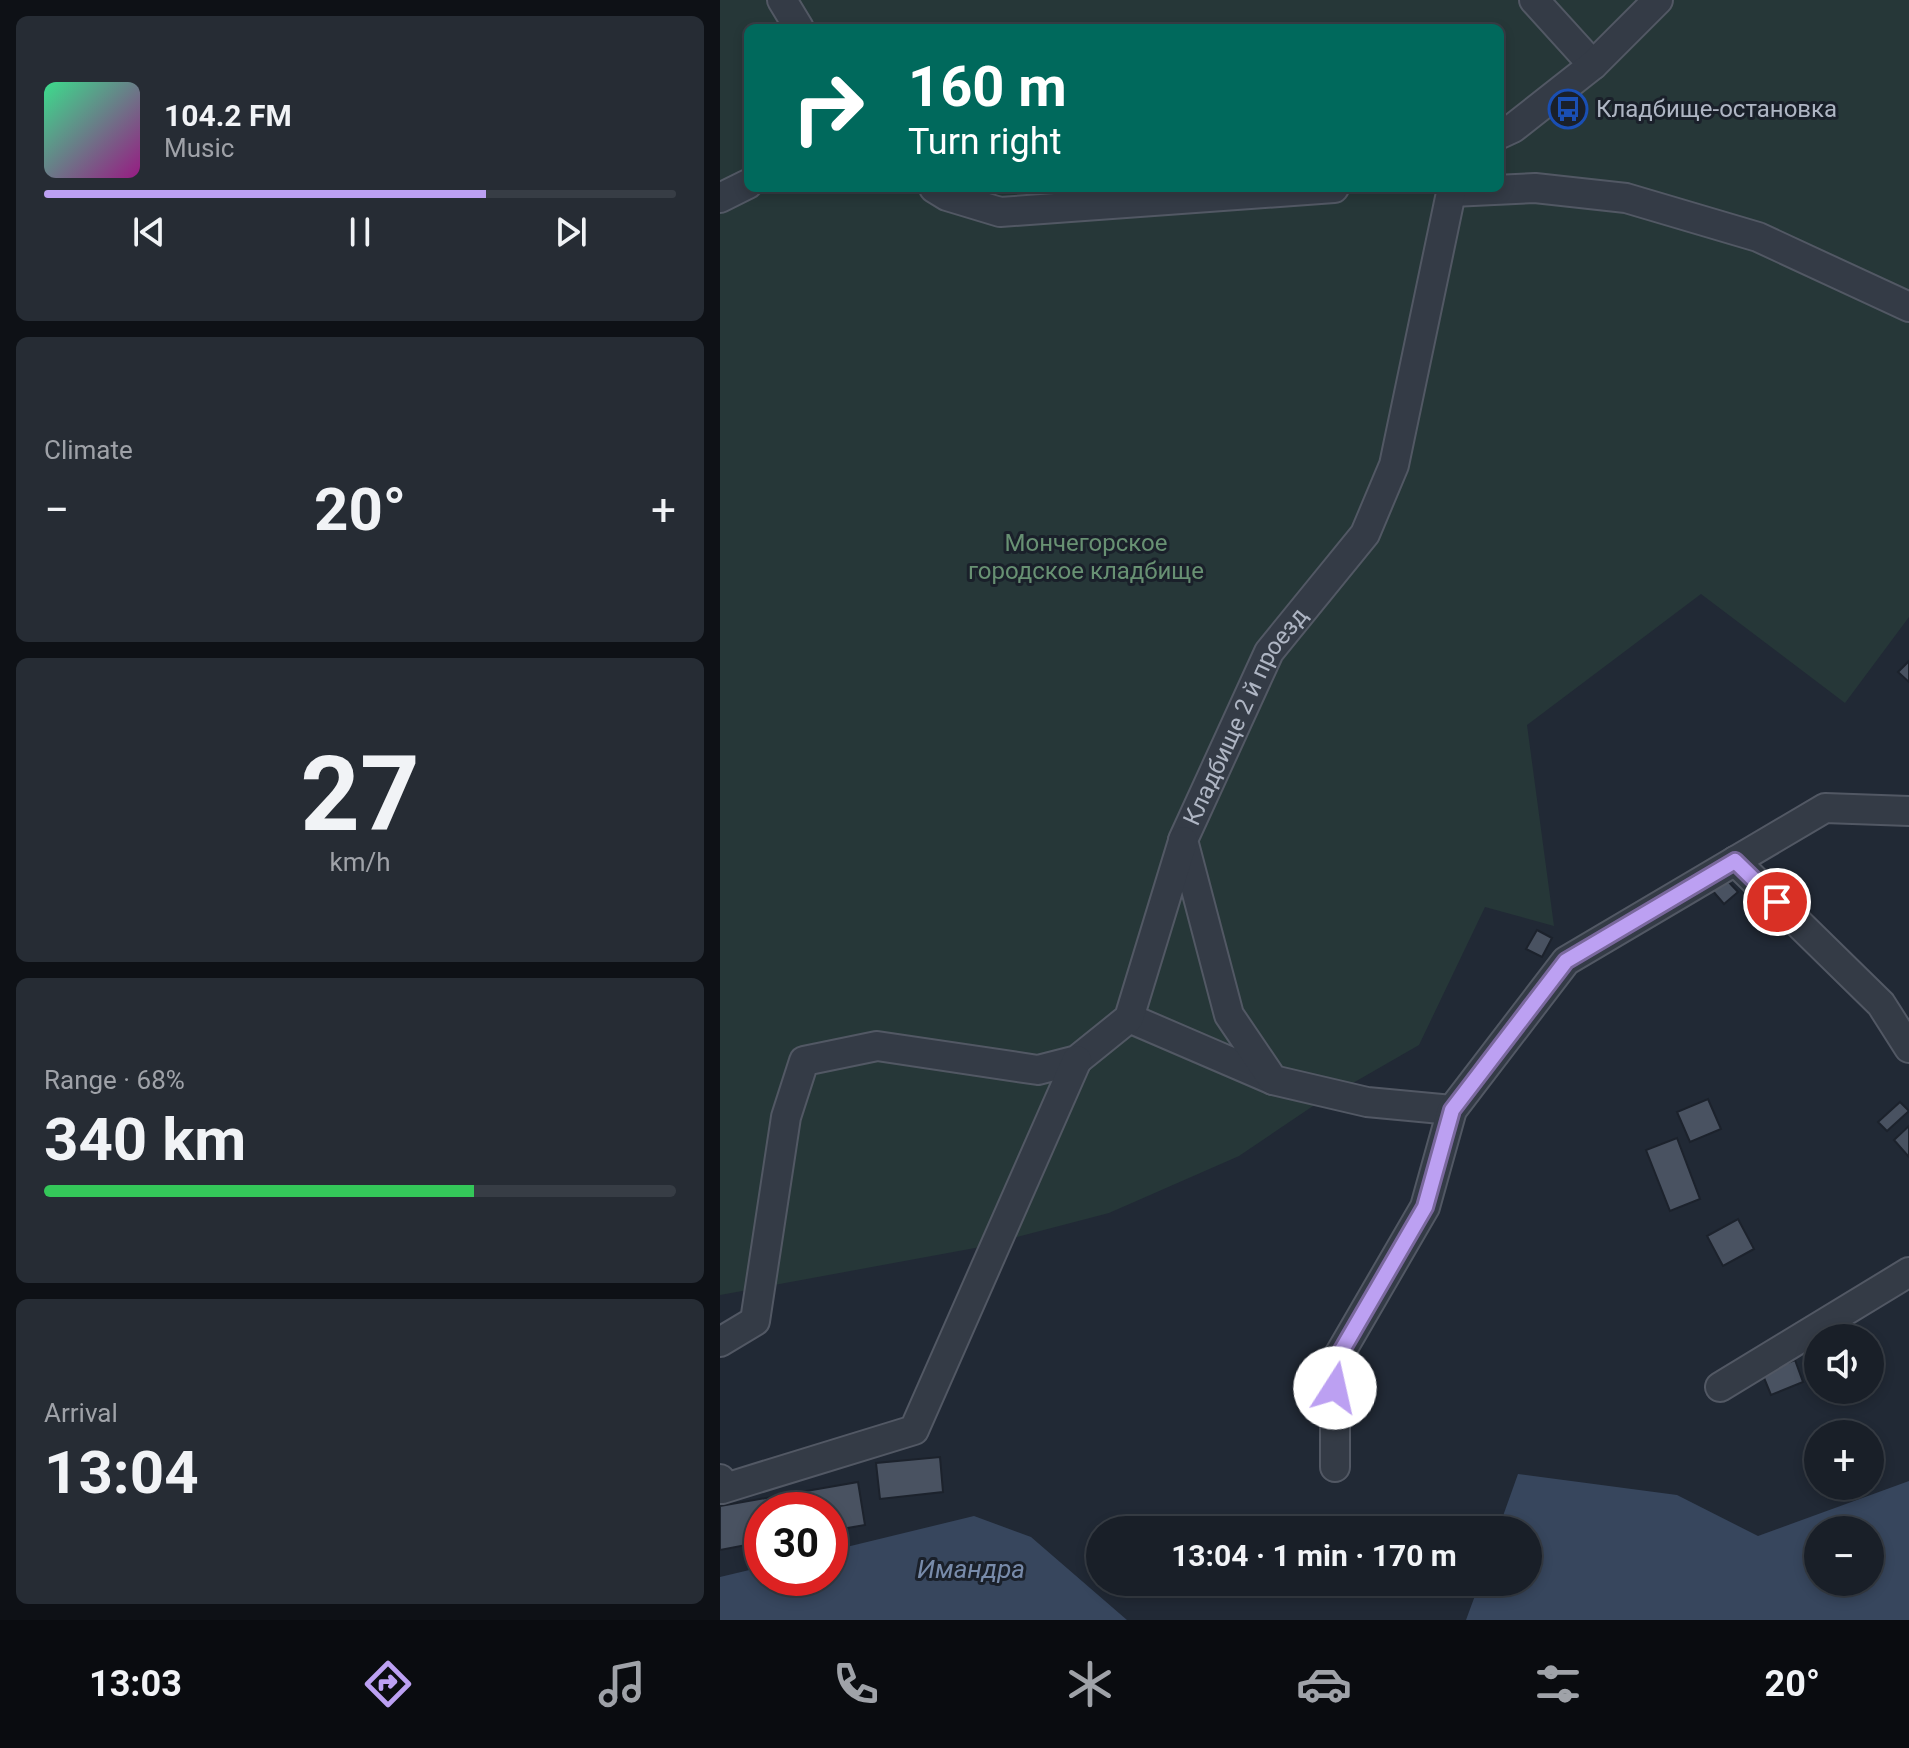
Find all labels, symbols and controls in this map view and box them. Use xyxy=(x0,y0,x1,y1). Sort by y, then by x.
text: 160 m xyxy=(908,54,1067,120)
icon: right xyxy=(776,56,880,160)
bus stop icon: Кладбище-остановка xyxy=(1547,88,1589,130)
place label: Кладбище-остановка xyxy=(1596,95,1837,123)
text: 104.2 FM xyxy=(164,98,292,133)
text: Turn right xyxy=(908,121,1061,163)
text: Music xyxy=(164,133,234,163)
icon: previous xyxy=(127,210,171,254)
icon: pause xyxy=(338,210,382,254)
icon: next xyxy=(549,210,593,254)
text: Climate xyxy=(44,435,133,465)
text: 20° xyxy=(314,474,406,545)
text: − xyxy=(44,484,69,536)
text: + xyxy=(651,484,676,536)
park label: Мончегорское городское кладбище xyxy=(968,529,1204,585)
street label: Кладбище 2 й проезд xyxy=(1178,602,1313,830)
text: 27 xyxy=(300,734,420,855)
text: km/h xyxy=(329,847,391,877)
pin xyxy=(1743,868,1811,936)
icon: arrive xyxy=(1755,880,1799,924)
text: Range · 68% xyxy=(44,1065,185,1095)
text: 340 km xyxy=(44,1104,246,1175)
map controls xyxy=(1804,1324,1884,1596)
button: sound xyxy=(1804,1324,1884,1404)
position arrow xyxy=(1293,1346,1377,1430)
text: Arrival xyxy=(44,1398,118,1428)
button: + xyxy=(1804,1420,1884,1500)
text: 13:04 xyxy=(44,1437,199,1508)
speed limit sign: 30 xyxy=(744,1492,848,1596)
button: − xyxy=(1804,1516,1884,1596)
text: 13:04 · 1 min · 170 m xyxy=(1171,1538,1457,1573)
water label: Имандра xyxy=(917,1554,1025,1584)
icon: directions xyxy=(360,1656,416,1712)
icon: music xyxy=(594,1656,650,1712)
icon: phone xyxy=(828,1656,884,1712)
icon: climate xyxy=(1062,1656,1118,1712)
icon: car xyxy=(1296,1656,1352,1712)
icon: filters xyxy=(1530,1656,1586,1712)
text: 13:03 xyxy=(89,1663,182,1705)
text: 20° xyxy=(1765,1663,1820,1705)

